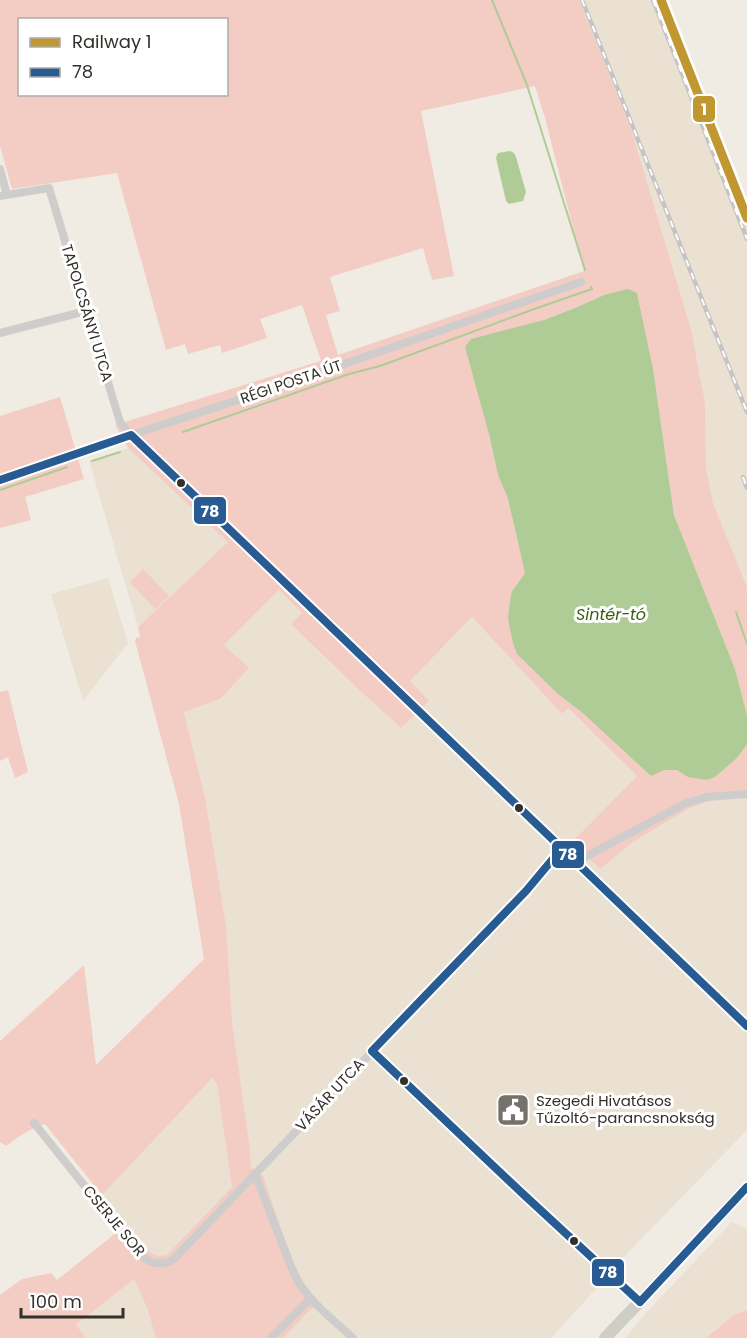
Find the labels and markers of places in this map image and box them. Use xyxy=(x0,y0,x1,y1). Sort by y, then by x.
unlabelled marker xyxy=(175,477,187,489)
unlabelled marker xyxy=(513,802,525,814)
unlabelled marker xyxy=(398,1075,410,1087)
place label: Szegedi Hivatásos Tűzoltó-parancsnokság xyxy=(536,1090,715,1128)
public building icon: Szegedi Hivatásos Tűzoltó-parancsnokság xyxy=(495,1092,531,1128)
unlabelled marker xyxy=(568,1235,580,1247)

